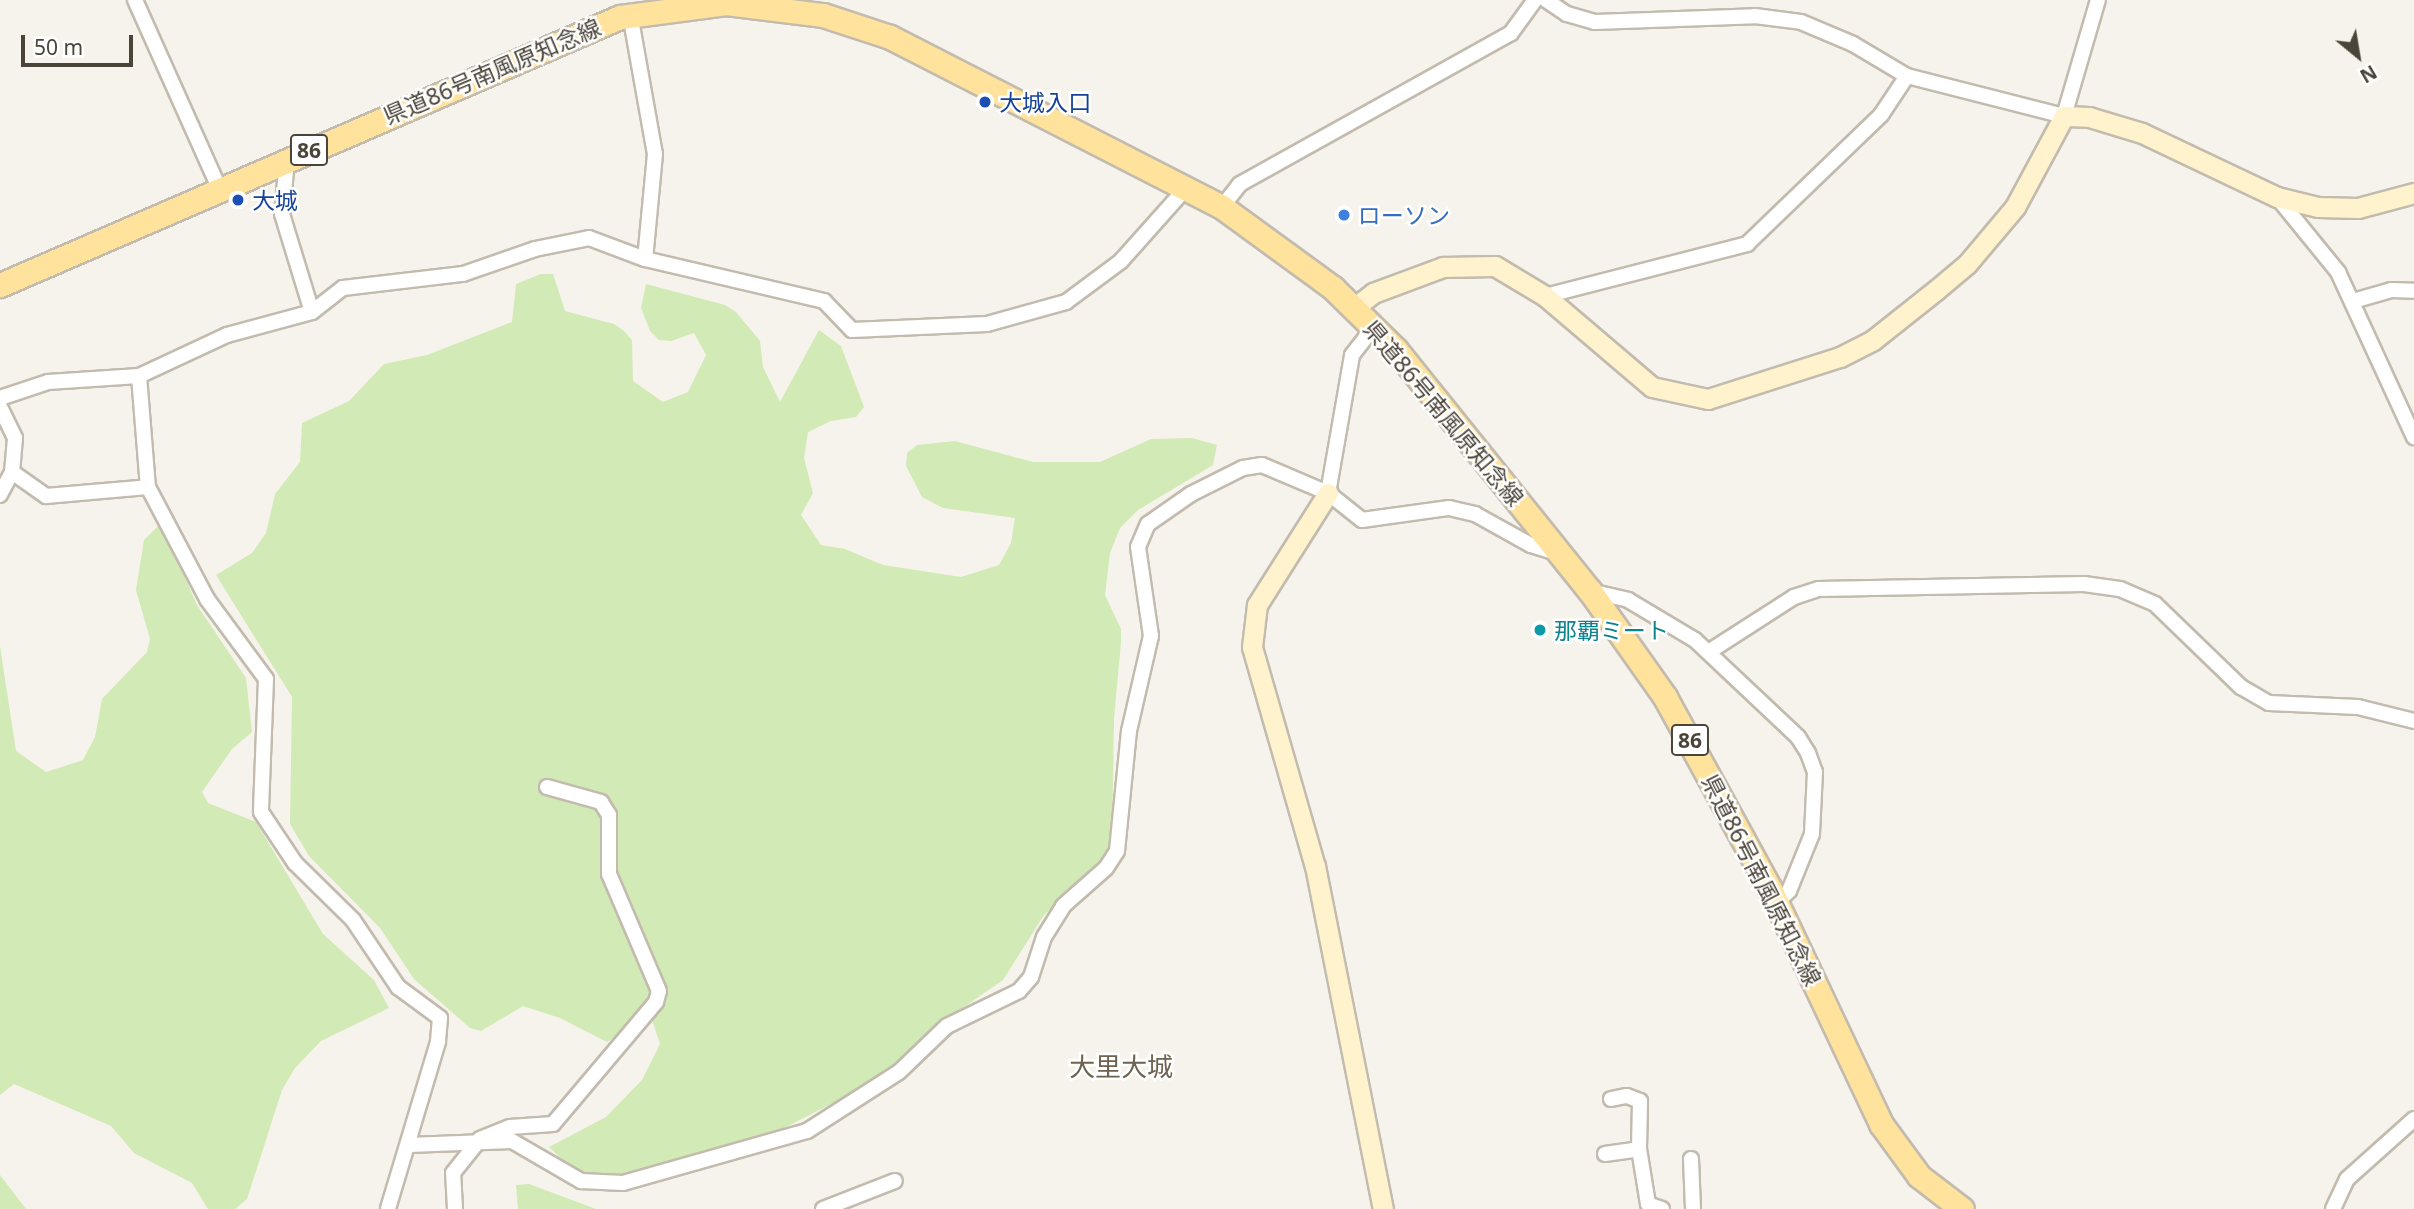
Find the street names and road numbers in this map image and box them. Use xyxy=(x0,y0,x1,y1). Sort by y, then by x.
street label: 県道86号南風原知念線 xyxy=(379,13,605,129)
road number: 86 xyxy=(290,132,328,168)
street label: 県道86号南風原知念線 xyxy=(1358,315,1530,511)
road number: 86 xyxy=(1671,722,1709,758)
street label: 県道86号南風原知念線 xyxy=(1697,770,1827,990)

